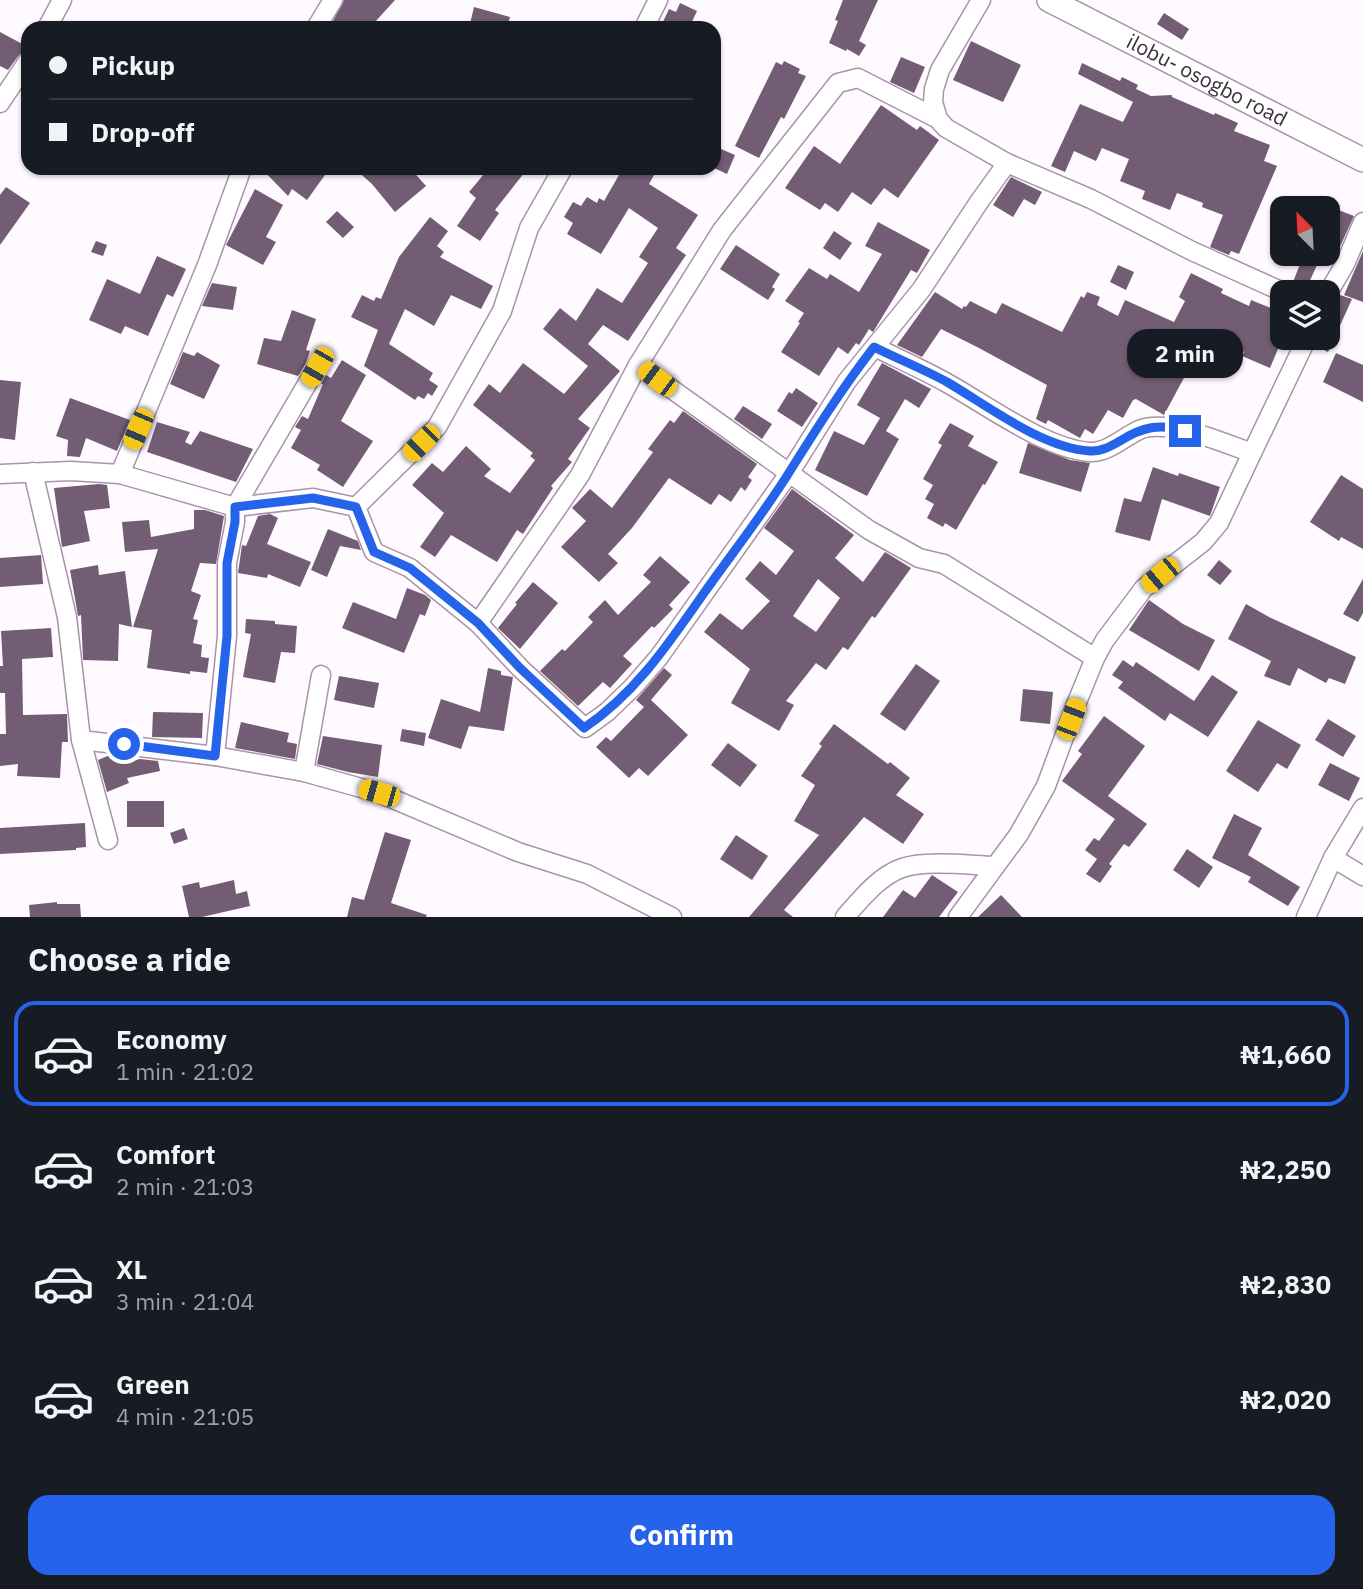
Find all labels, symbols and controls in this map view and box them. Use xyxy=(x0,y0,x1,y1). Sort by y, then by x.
street label: ilobu- osogbo road xyxy=(1122,27,1292,132)
text: Pickup xyxy=(91,48,175,82)
text: Drop-off xyxy=(91,115,194,149)
north arrow xyxy=(1270,196,1340,266)
map controls xyxy=(1270,196,1340,350)
button: layers xyxy=(1270,280,1340,350)
callout: 2 min xyxy=(1127,330,1243,378)
text: 2 min xyxy=(1155,338,1215,368)
car xyxy=(298,344,337,390)
car xyxy=(634,358,681,400)
car xyxy=(121,406,156,452)
route end xyxy=(1169,415,1201,447)
car xyxy=(399,421,444,465)
car xyxy=(1138,553,1183,597)
car xyxy=(1054,696,1089,742)
route start xyxy=(108,728,140,760)
car xyxy=(356,777,403,809)
text: Choose a ride xyxy=(28,938,231,980)
icon: car xyxy=(32,1022,95,1085)
text: Economy xyxy=(116,1022,227,1056)
text: ₦1,660 xyxy=(1240,1037,1331,1071)
text: 1 min · 21:02 xyxy=(116,1056,254,1086)
icon: car xyxy=(32,1137,95,1200)
text: Comfort xyxy=(116,1137,215,1171)
text: ₦2,250 xyxy=(1240,1152,1331,1186)
text: 2 min · 21:03 xyxy=(116,1171,254,1201)
icon: car xyxy=(32,1252,95,1315)
text: XL xyxy=(116,1252,147,1286)
text: ₦2,830 xyxy=(1240,1267,1331,1301)
text: 3 min · 21:04 xyxy=(116,1286,254,1316)
icon: car xyxy=(32,1367,95,1430)
text: Green xyxy=(116,1367,190,1401)
text: ₦2,020 xyxy=(1240,1382,1331,1416)
text: 4 min · 21:05 xyxy=(116,1401,254,1431)
button: Confirm xyxy=(28,1495,1335,1575)

